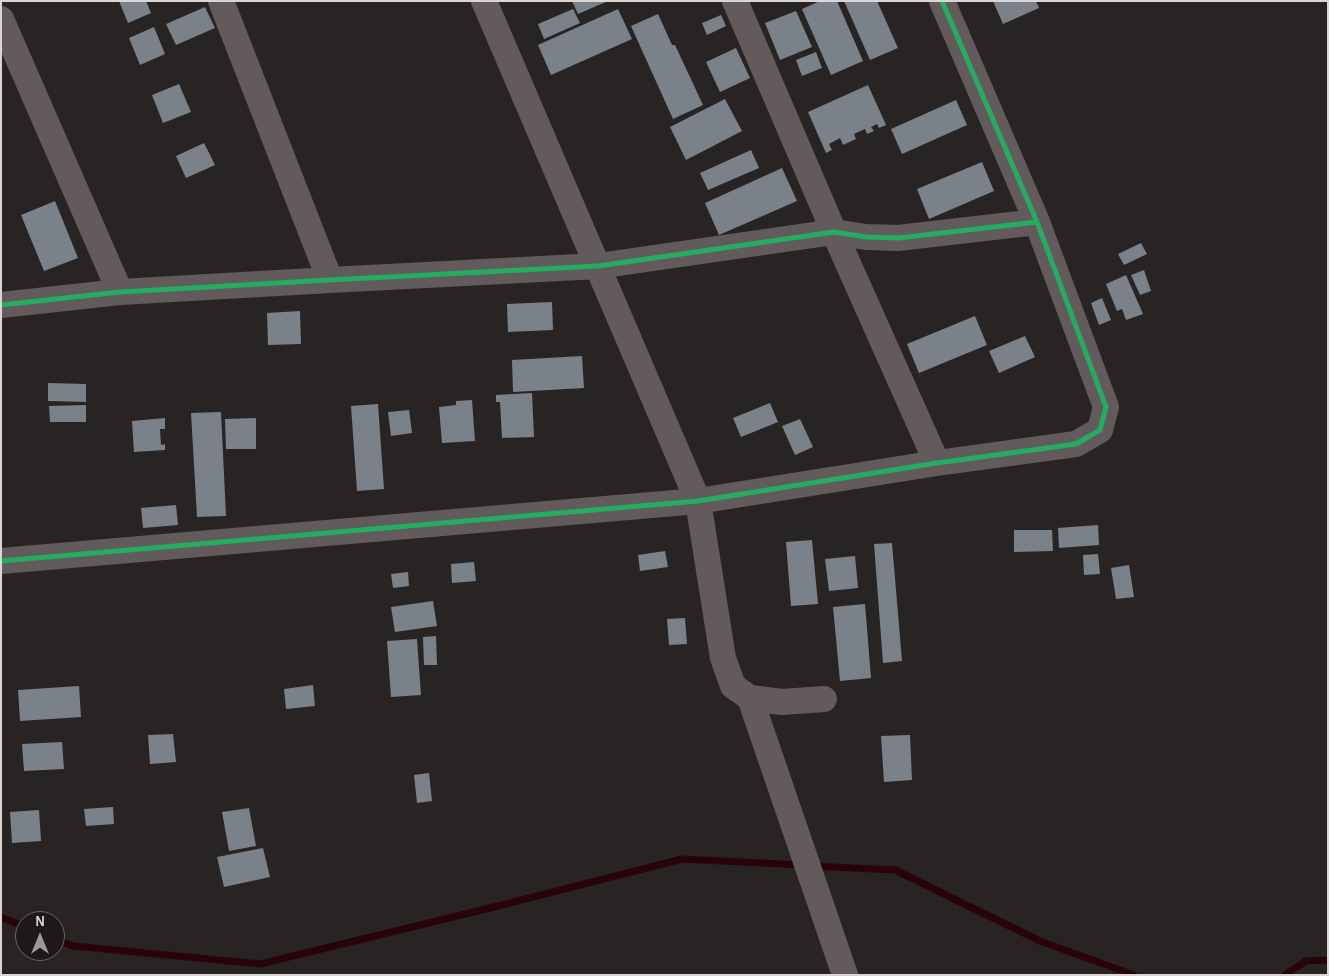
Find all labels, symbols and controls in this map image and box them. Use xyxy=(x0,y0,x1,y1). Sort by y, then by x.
north arrow xyxy=(15,911,65,961)
text: N xyxy=(35,915,45,929)

